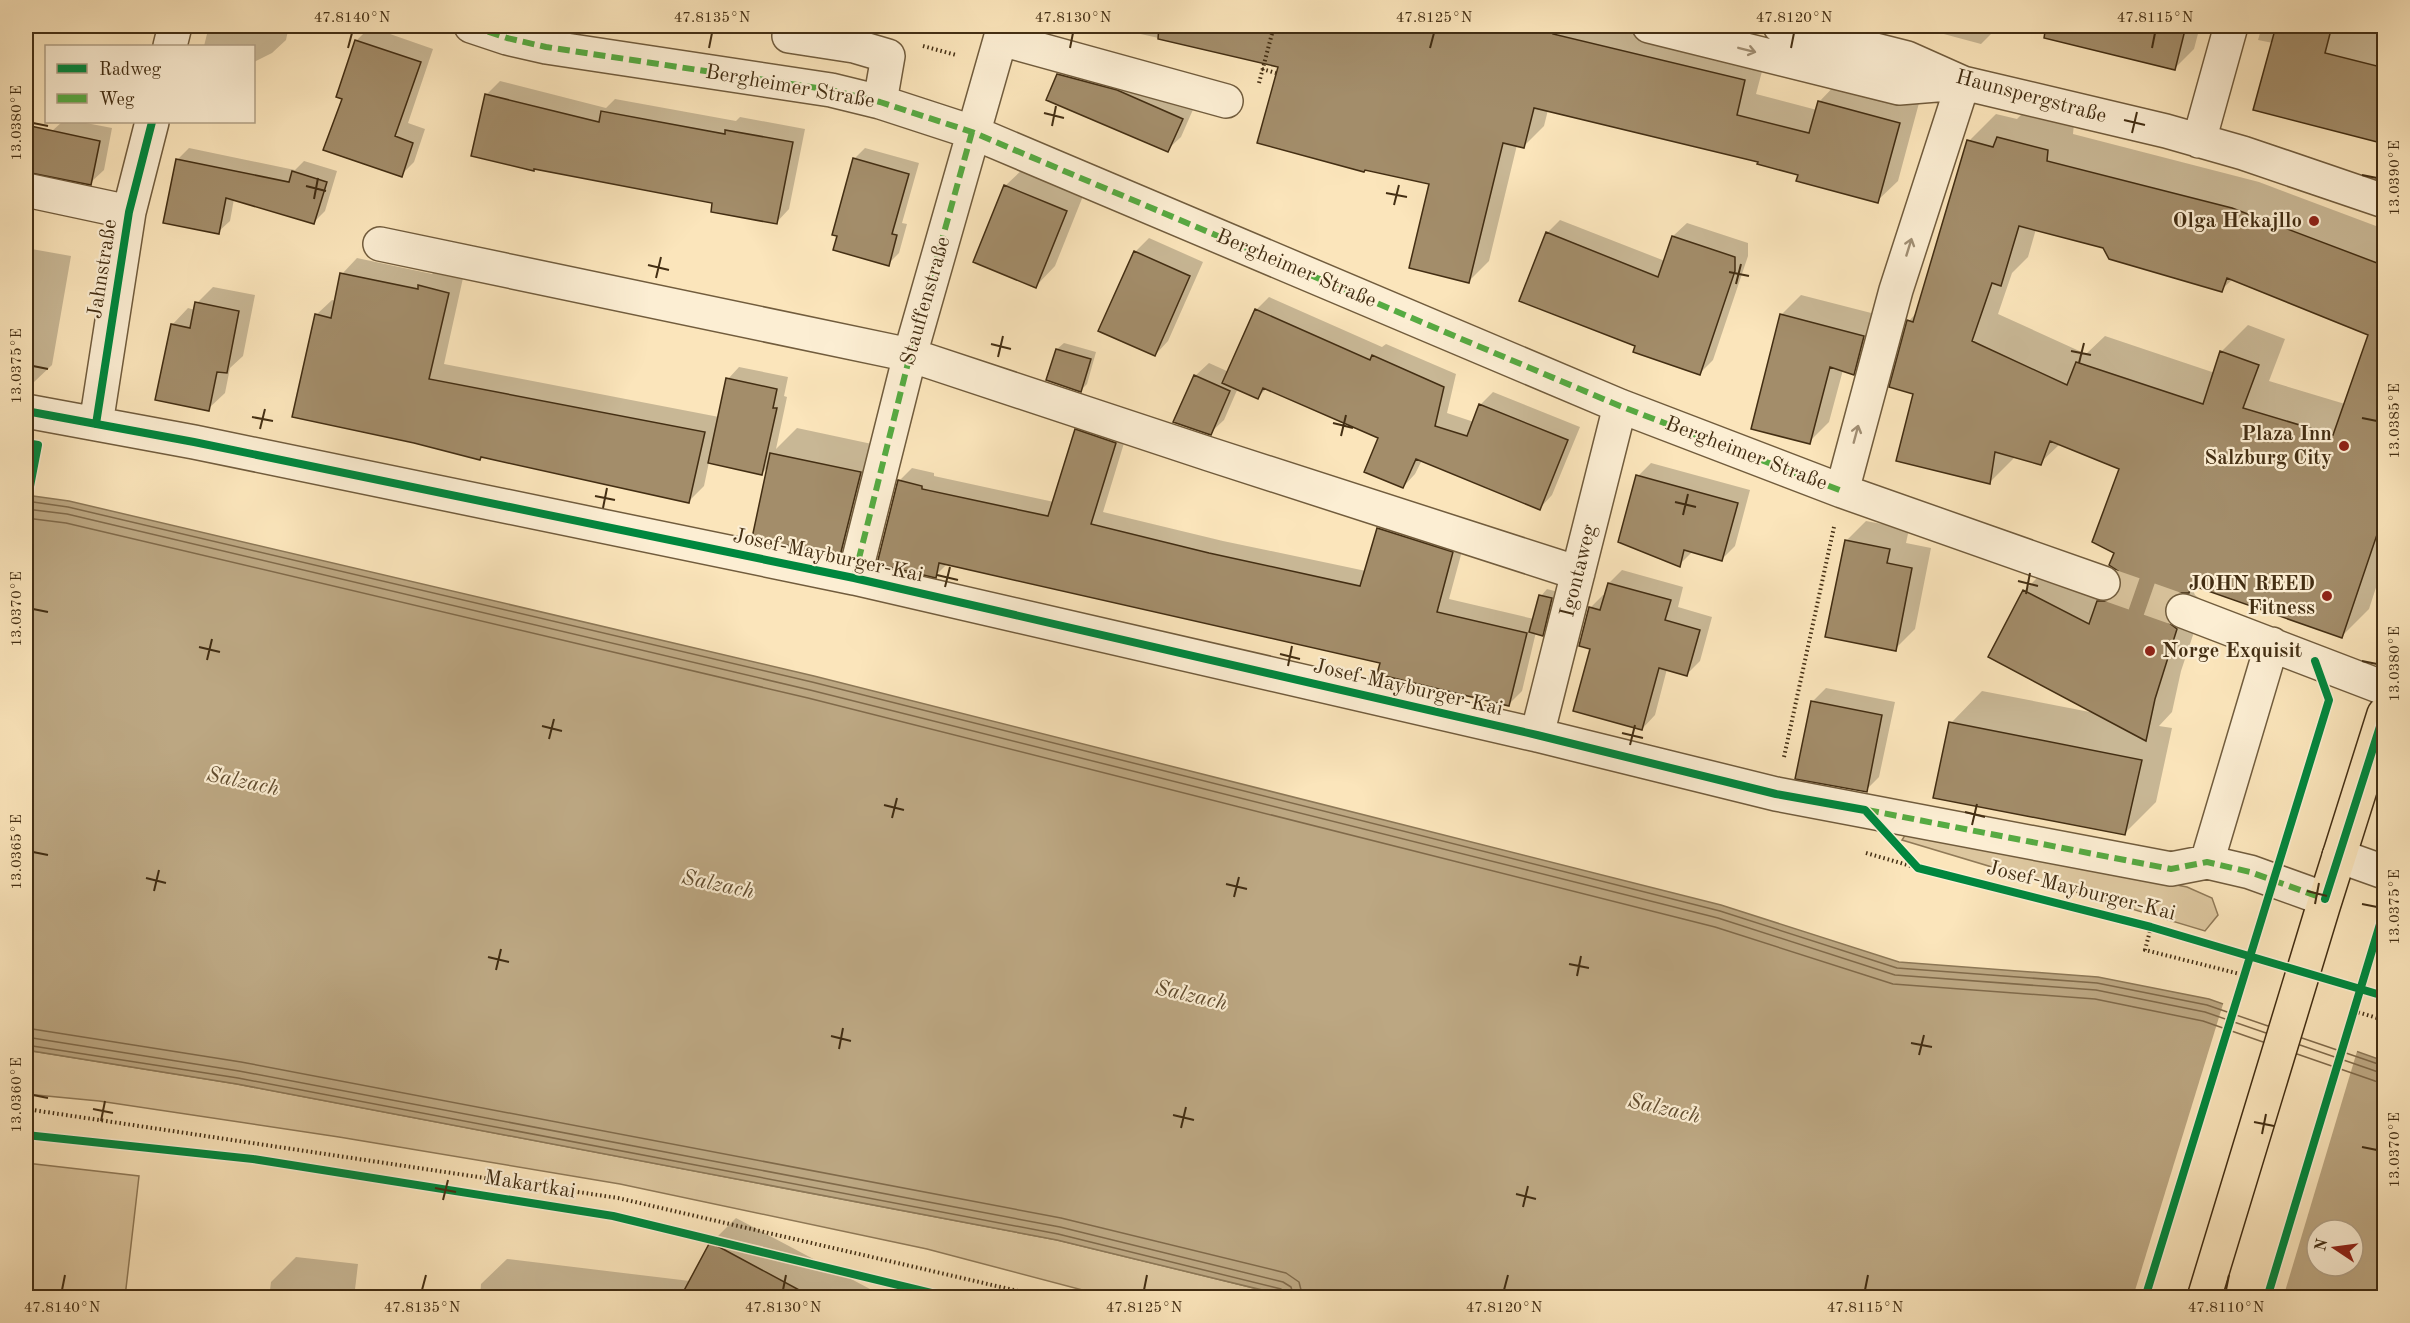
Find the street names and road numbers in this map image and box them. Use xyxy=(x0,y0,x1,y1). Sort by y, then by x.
street label: Bergheimer Straße xyxy=(704,62,876,112)
street label: Haunspergstraße xyxy=(1953,67,2109,127)
street label: Jahnstraße xyxy=(85,218,121,320)
street label: Bergheimer Straße xyxy=(1213,226,1379,312)
street label: Stauffenstraße xyxy=(898,234,954,368)
street label: Bergheimer Straße xyxy=(1662,413,1830,495)
street label: Igontaweg xyxy=(1557,522,1601,620)
street label: Josef-Mayburger-Kai xyxy=(731,526,925,586)
street label: Josef-Mayburger-Kai xyxy=(1311,656,1505,720)
street label: Josef-Mayburger-Kai xyxy=(1984,857,2178,925)
street label: Makartkai xyxy=(483,1167,577,1203)

